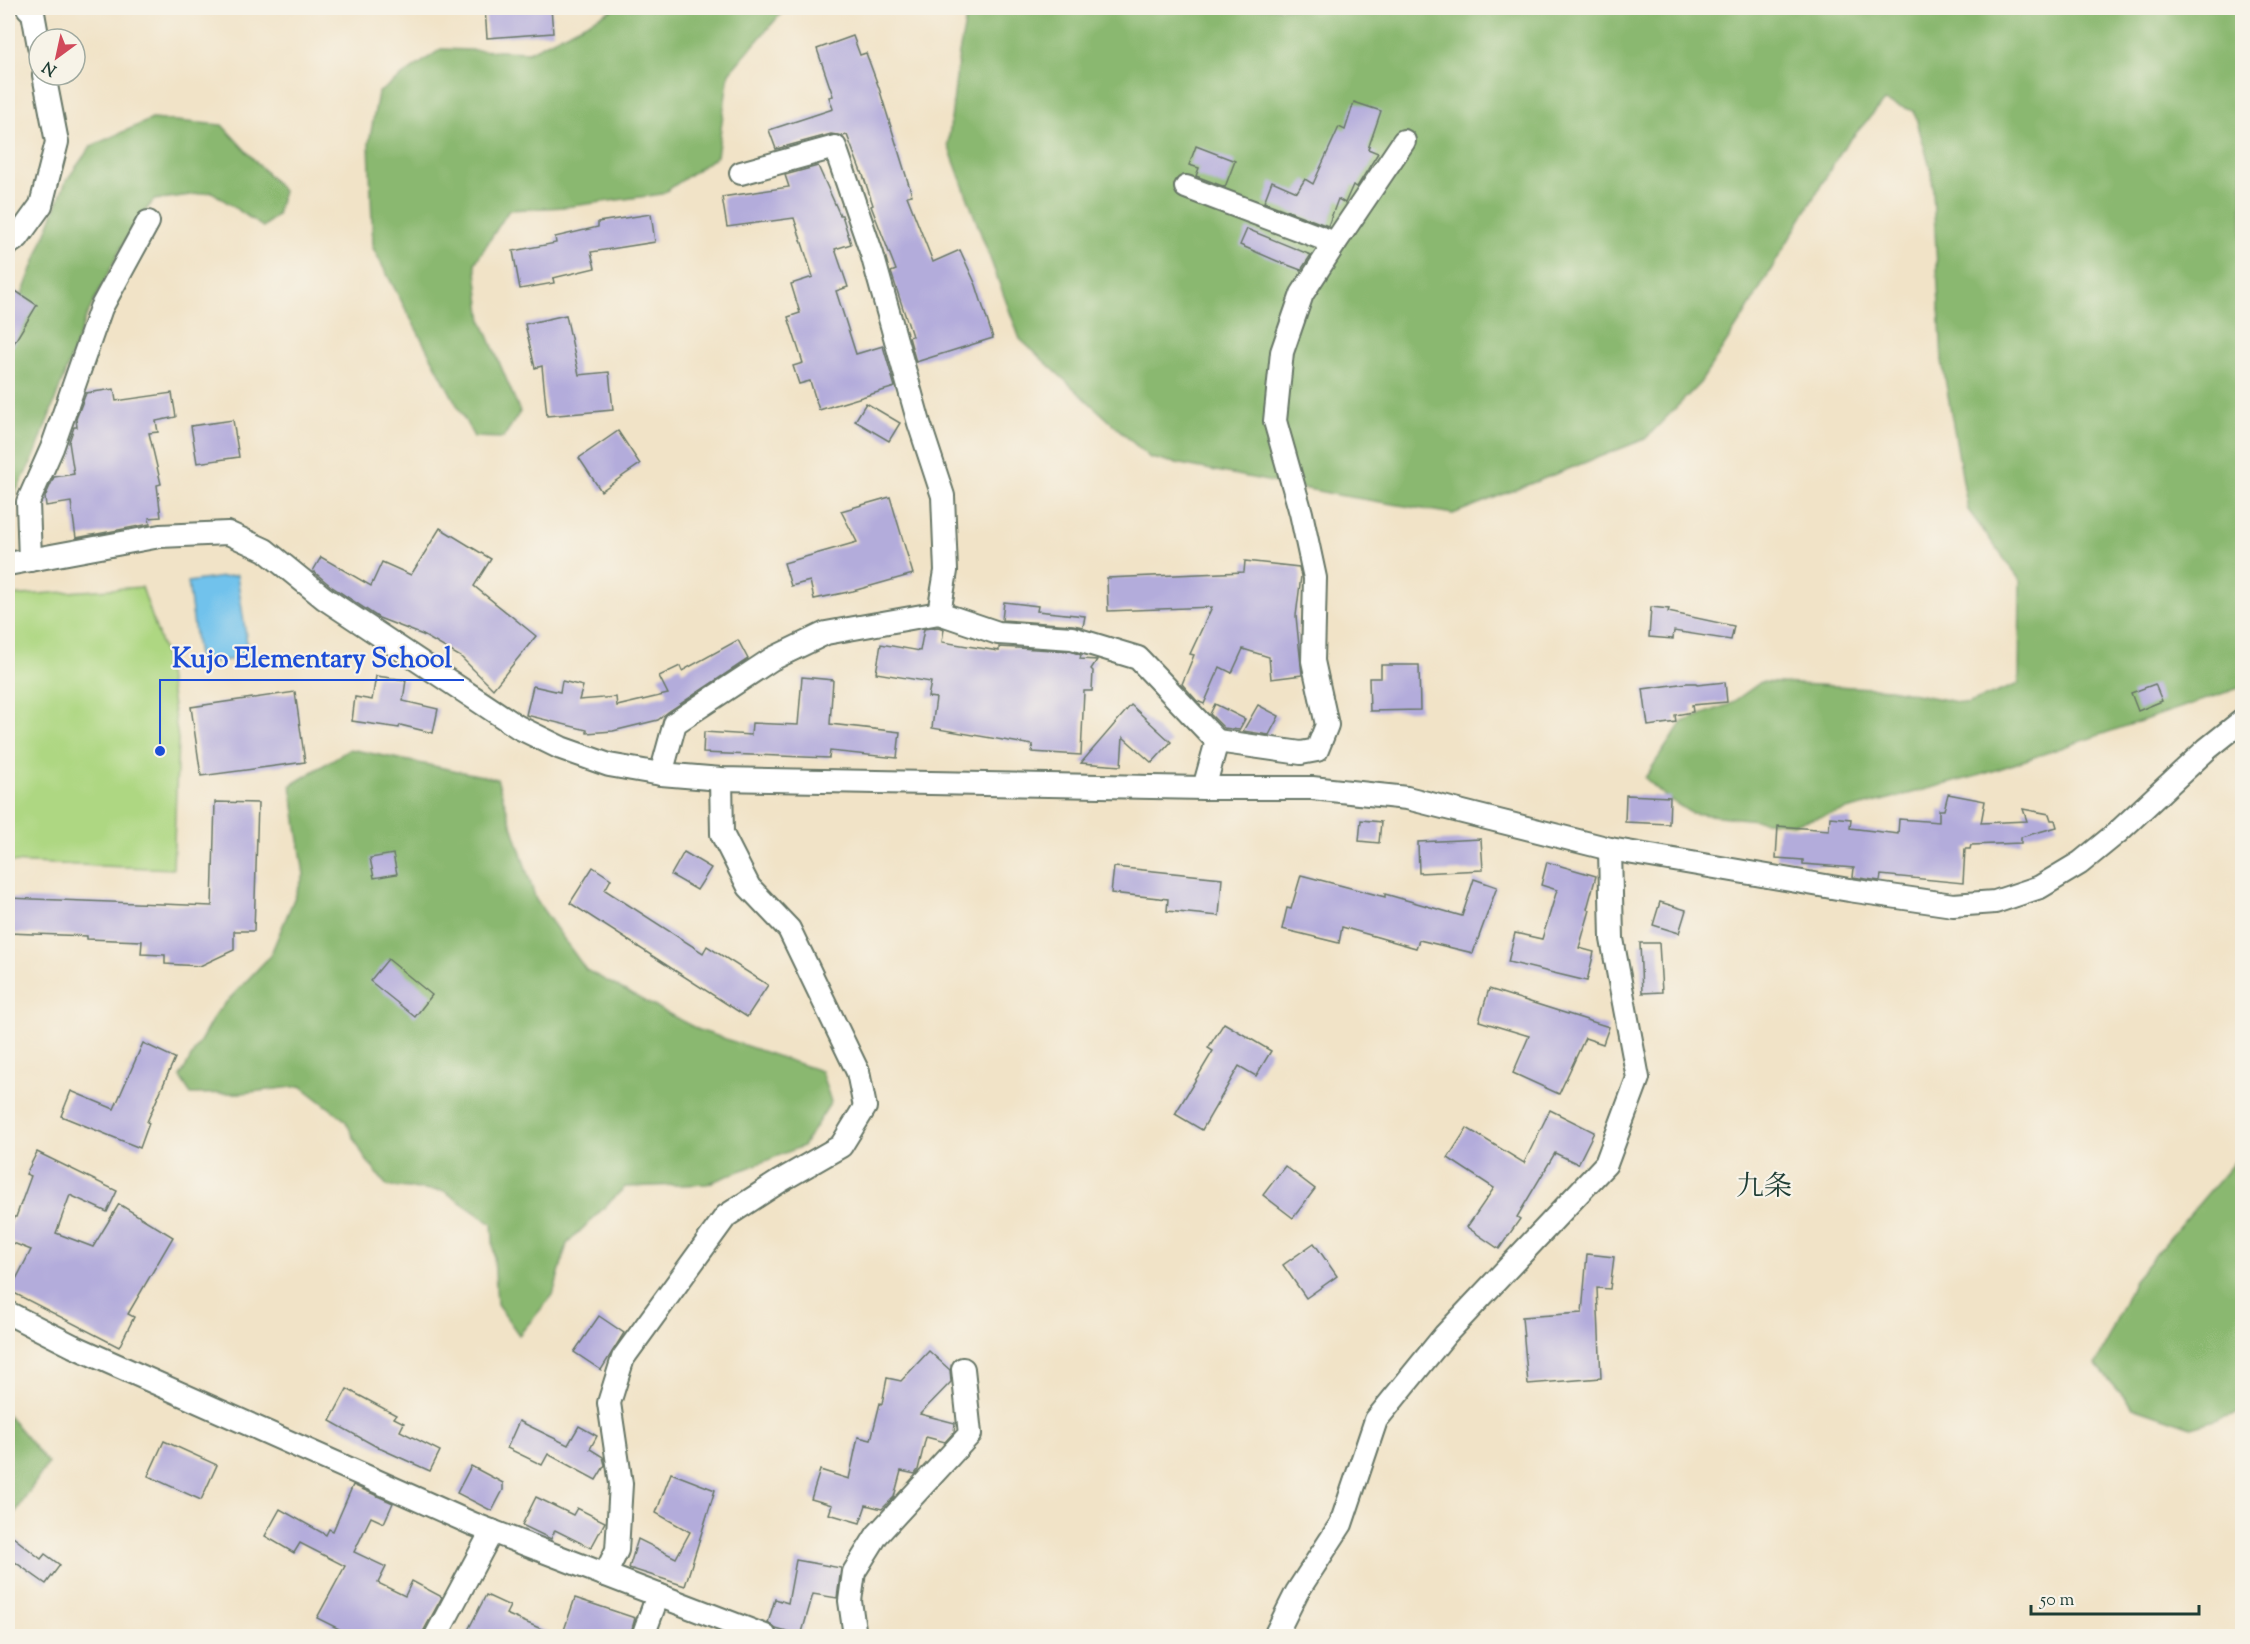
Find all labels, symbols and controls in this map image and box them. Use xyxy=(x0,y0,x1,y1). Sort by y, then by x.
north arrow xyxy=(27,27,87,87)
text: N xyxy=(38,54,62,81)
callout: Kujo Elementary School xyxy=(160,635,464,680)
text: Kujo Elementary School xyxy=(172,641,452,680)
district label: 九条 xyxy=(1736,1168,1792,1208)
scale bar xyxy=(2031,1578,2199,1616)
text: 50 m xyxy=(2039,1588,2075,1614)

